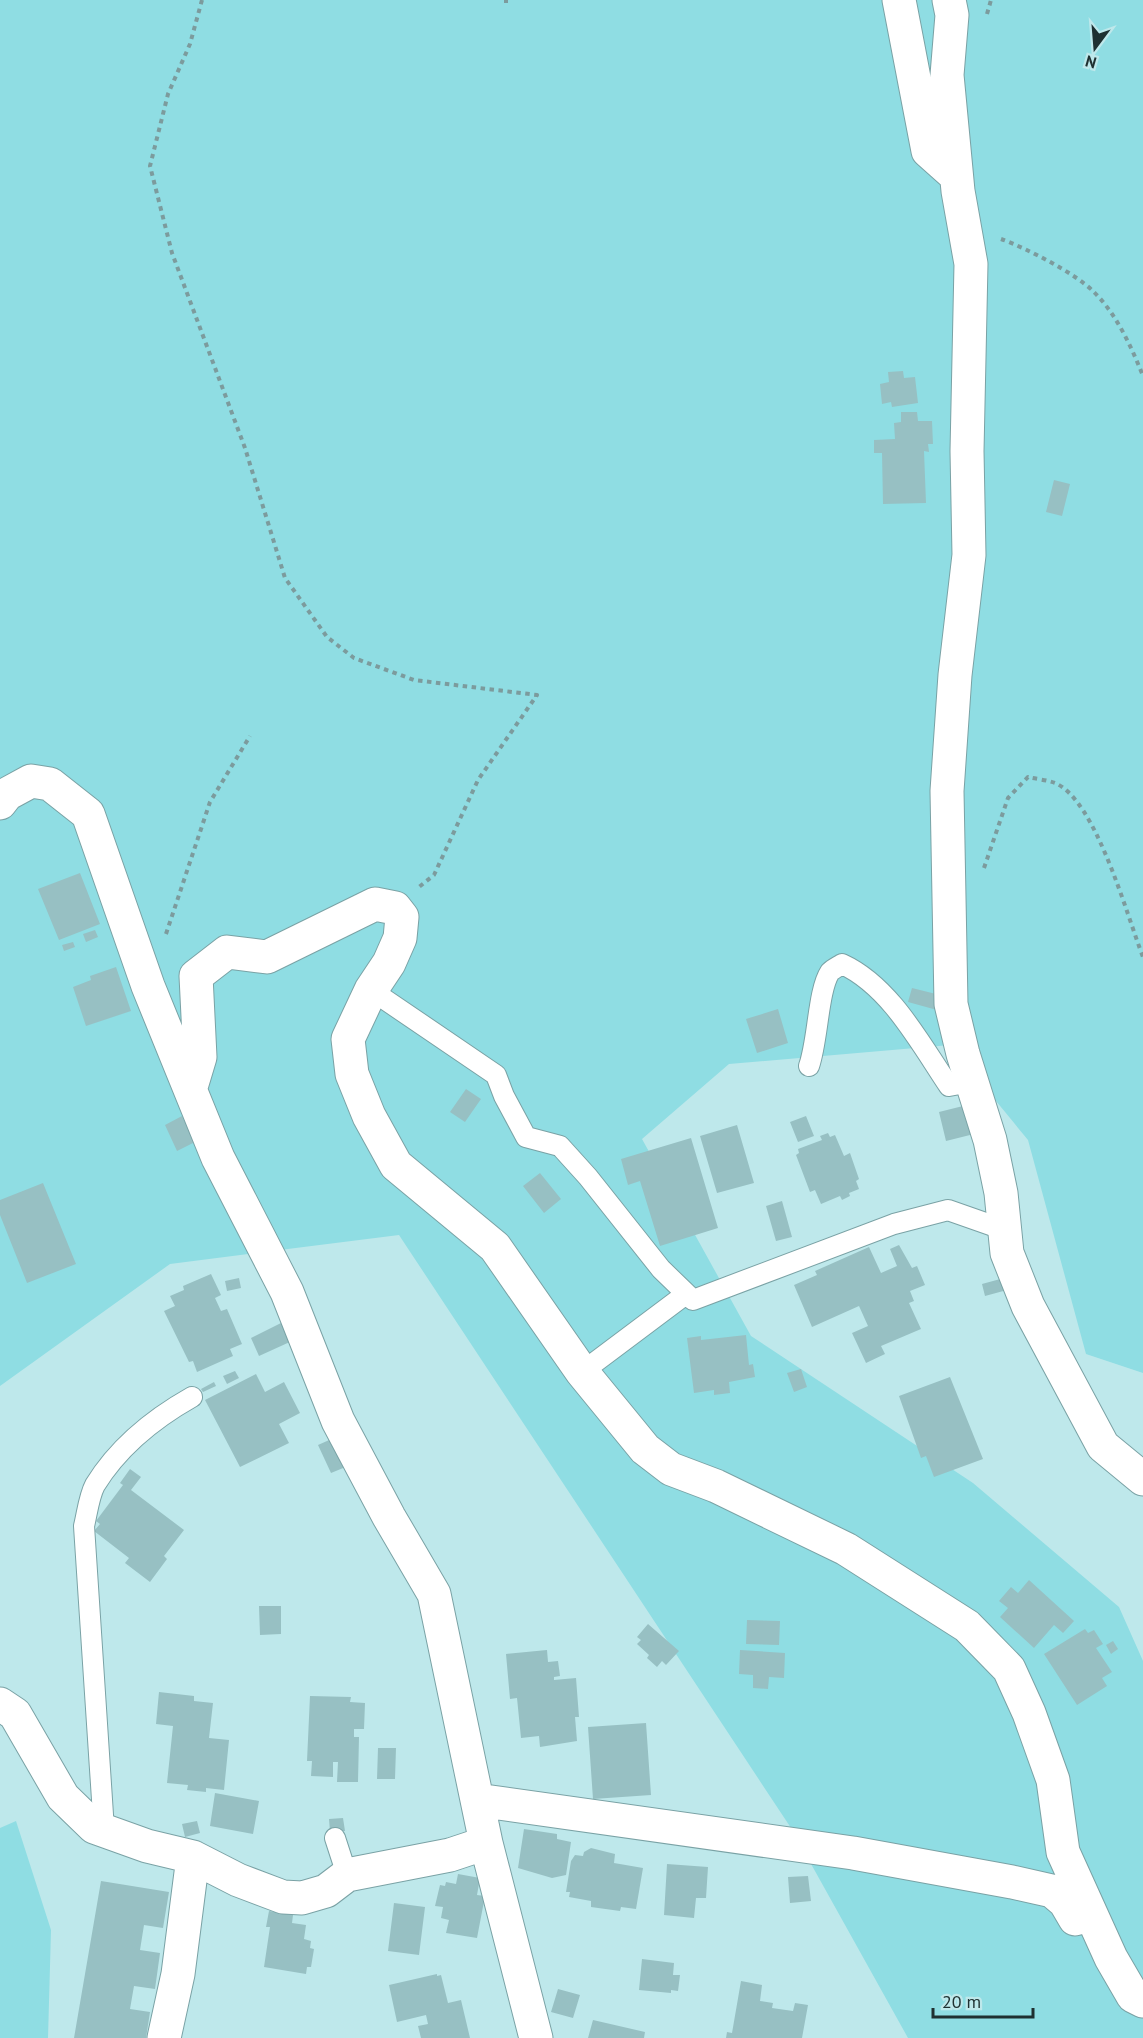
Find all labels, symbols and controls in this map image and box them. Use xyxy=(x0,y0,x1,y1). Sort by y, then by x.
north arrow xyxy=(1065,18,1125,78)
text: N xyxy=(1083,51,1099,73)
scale bar xyxy=(933,1981,1034,2019)
text: 20 m xyxy=(942,1990,981,2013)

